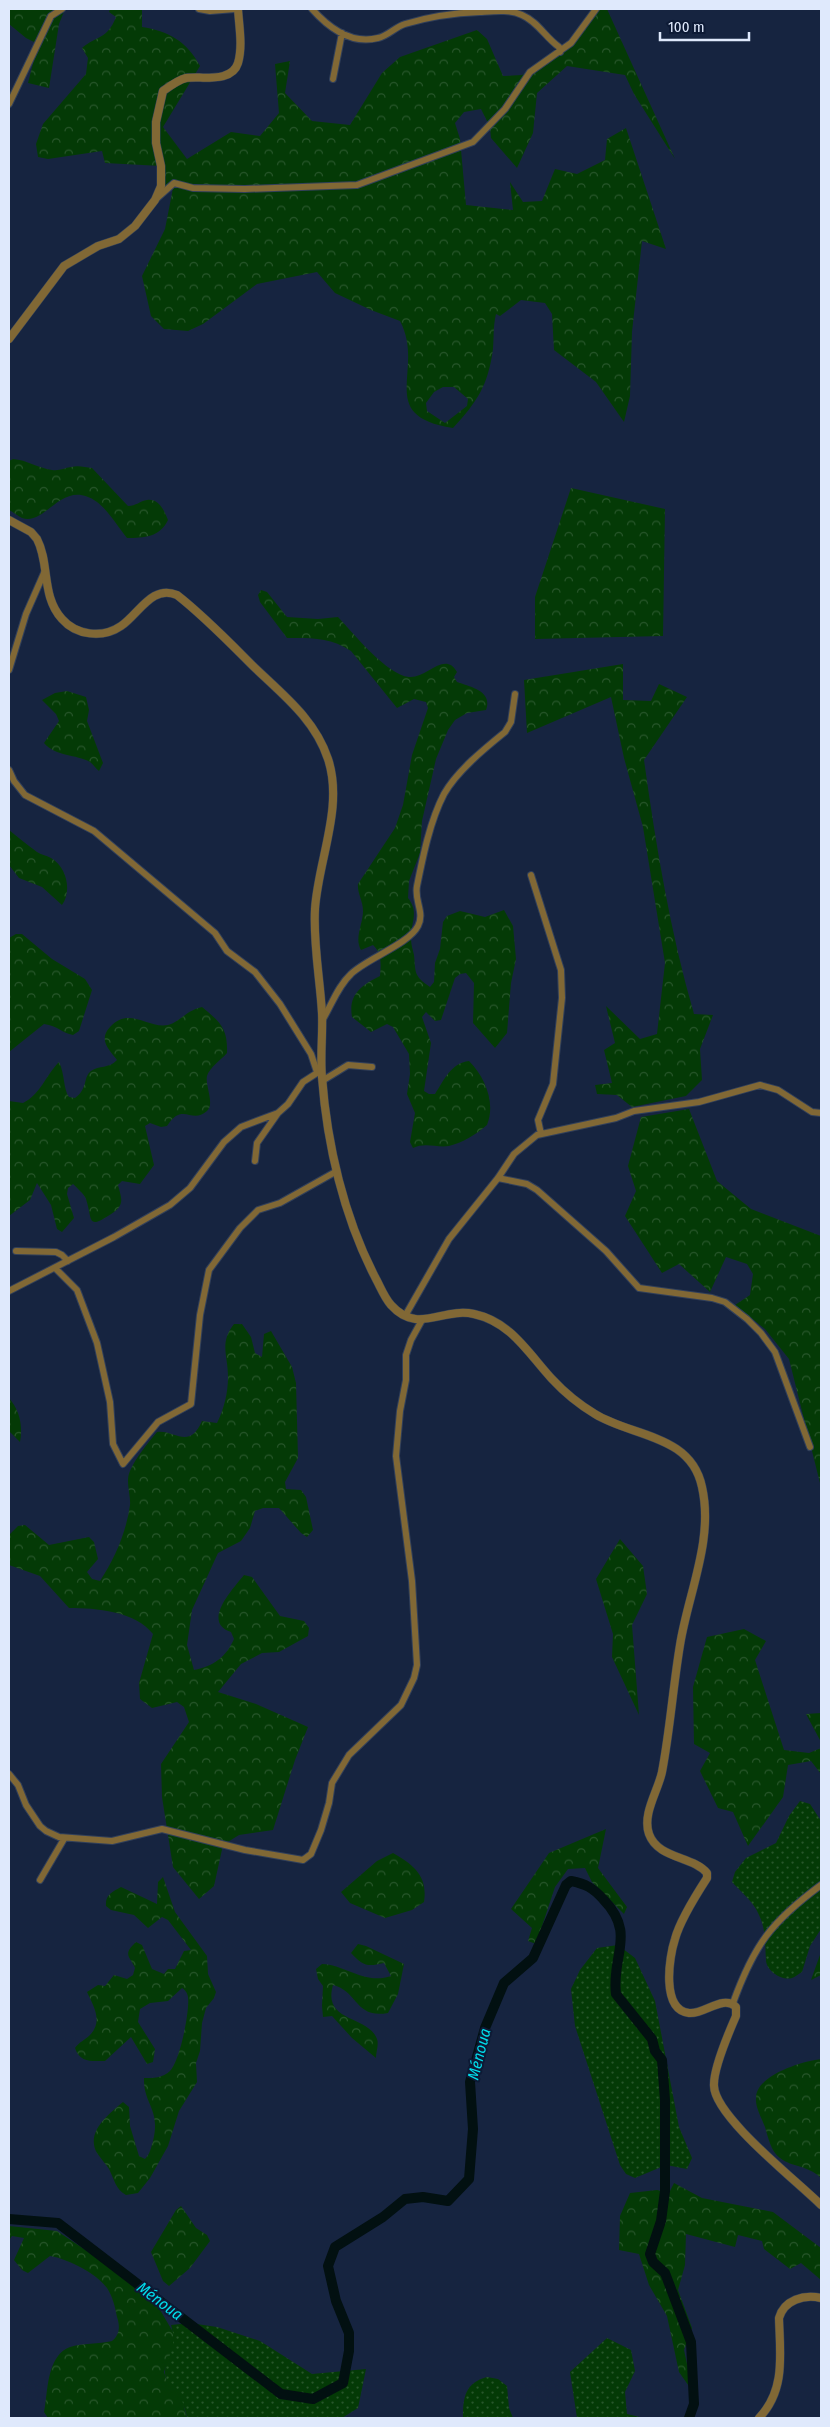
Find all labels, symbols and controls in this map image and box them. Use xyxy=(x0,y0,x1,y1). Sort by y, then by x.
scale bar xyxy=(660,10,749,42)
text: 100 m xyxy=(668,18,705,36)
water label: Ménoua xyxy=(463,2026,495,2082)
water label: Ménoua xyxy=(133,2278,187,2324)

